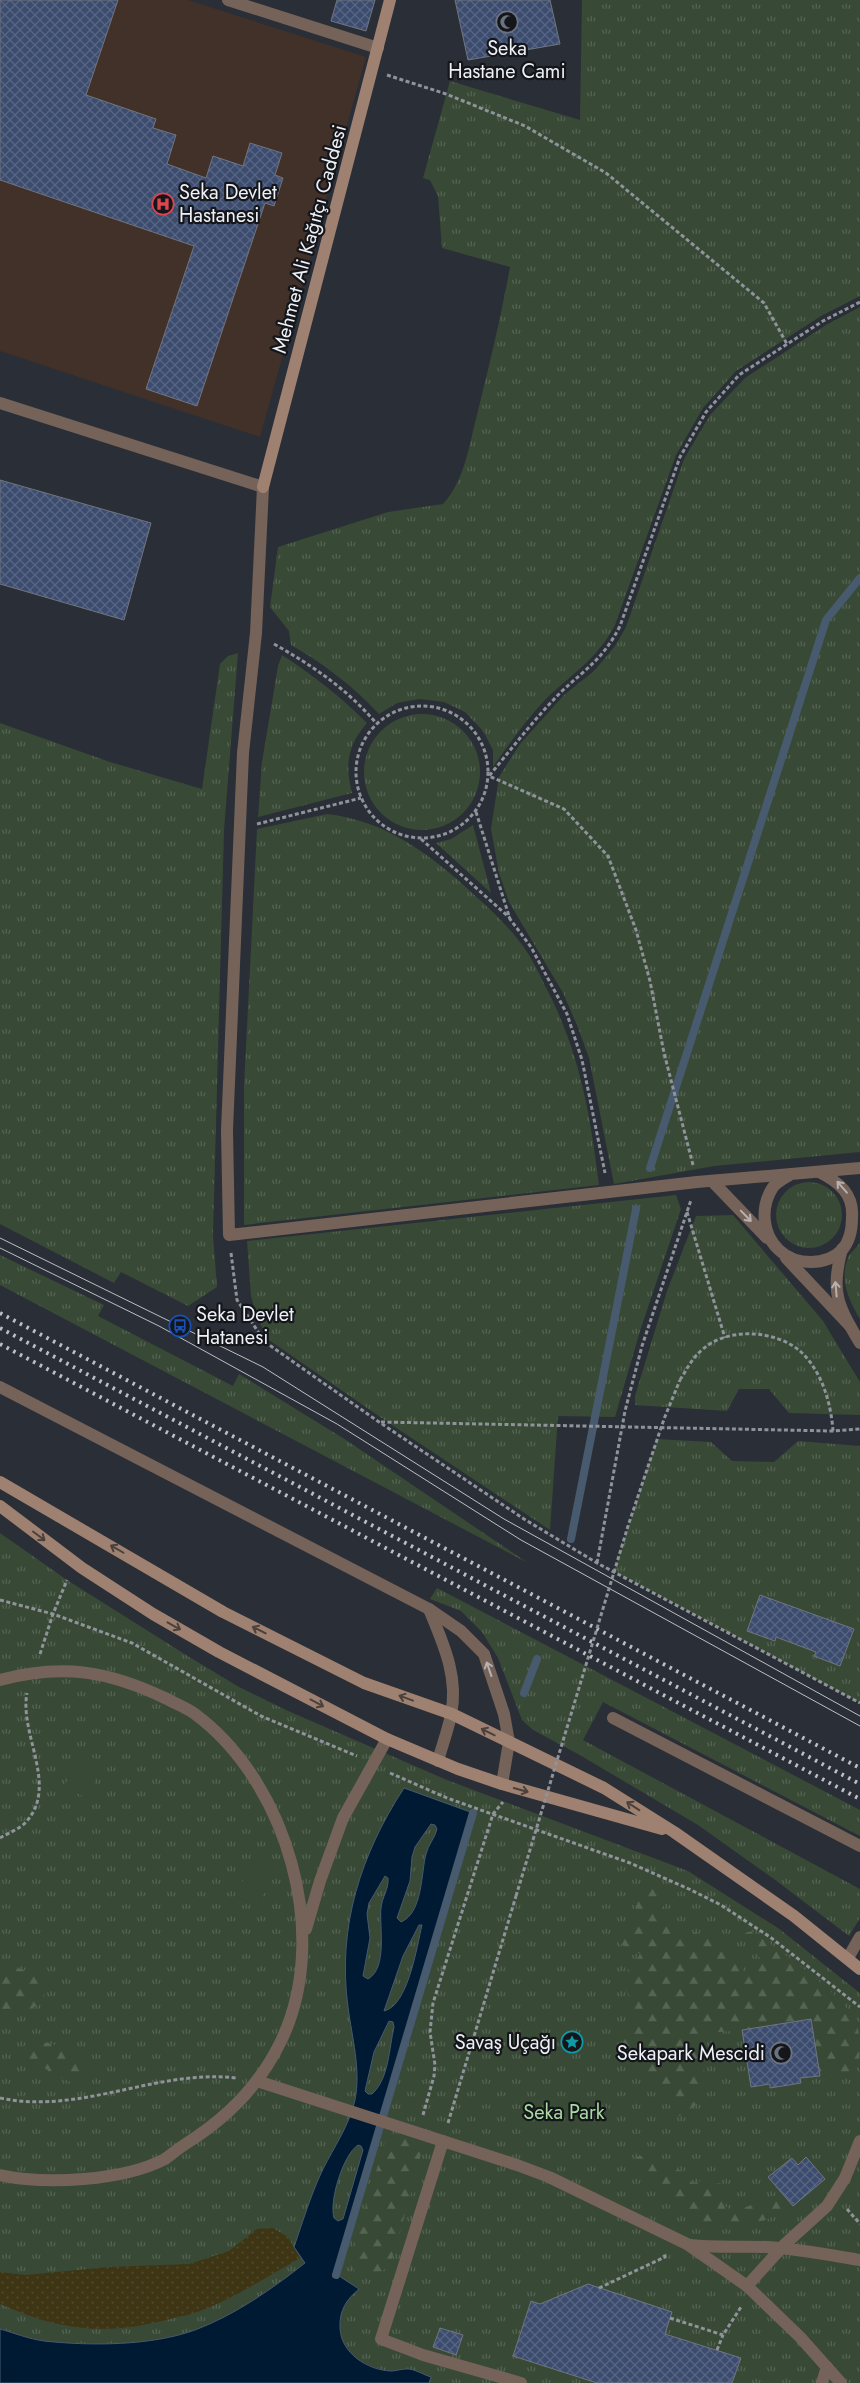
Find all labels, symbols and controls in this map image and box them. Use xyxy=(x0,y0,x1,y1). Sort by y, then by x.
mosque icon: Seka Hastane Cami xyxy=(495,10,519,34)
place label: Seka Hastane Cami xyxy=(448,34,566,86)
street label: Mehmet Ali Kağıtçı Caddesi xyxy=(265,122,354,357)
place label: Seka Devlet Hastanesi xyxy=(179,178,277,230)
hospital icon: Seka Devlet Hastanesi xyxy=(151,192,175,216)
one-way arrow xyxy=(836,1181,847,1194)
one-way arrow xyxy=(740,1210,752,1222)
one-way arrow xyxy=(832,1281,841,1297)
place label: Seka Devlet Hatanesi xyxy=(196,1300,294,1352)
bus stop icon: Seka Devlet Hatanesi xyxy=(168,1314,192,1338)
one-way arrow xyxy=(32,1531,46,1541)
one-way arrow xyxy=(111,1544,125,1554)
one-way arrow xyxy=(166,1622,180,1632)
one-way arrow xyxy=(251,1624,266,1634)
one-way arrow xyxy=(484,1662,493,1677)
one-way arrow xyxy=(399,1693,414,1702)
one-way arrow xyxy=(309,1699,324,1708)
one-way arrow xyxy=(481,1727,496,1737)
one-way arrow xyxy=(513,1786,529,1795)
one-way arrow xyxy=(626,1801,640,1811)
place label: Savaş Uçağı xyxy=(455,2028,556,2057)
place icon: Savaş Uçağı xyxy=(560,2030,584,2054)
place label: Sekapark Mescidi xyxy=(617,2039,765,2068)
mosque icon: Sekapark Mescidi xyxy=(769,2041,793,2065)
park label: Seka Park xyxy=(523,2098,605,2127)

